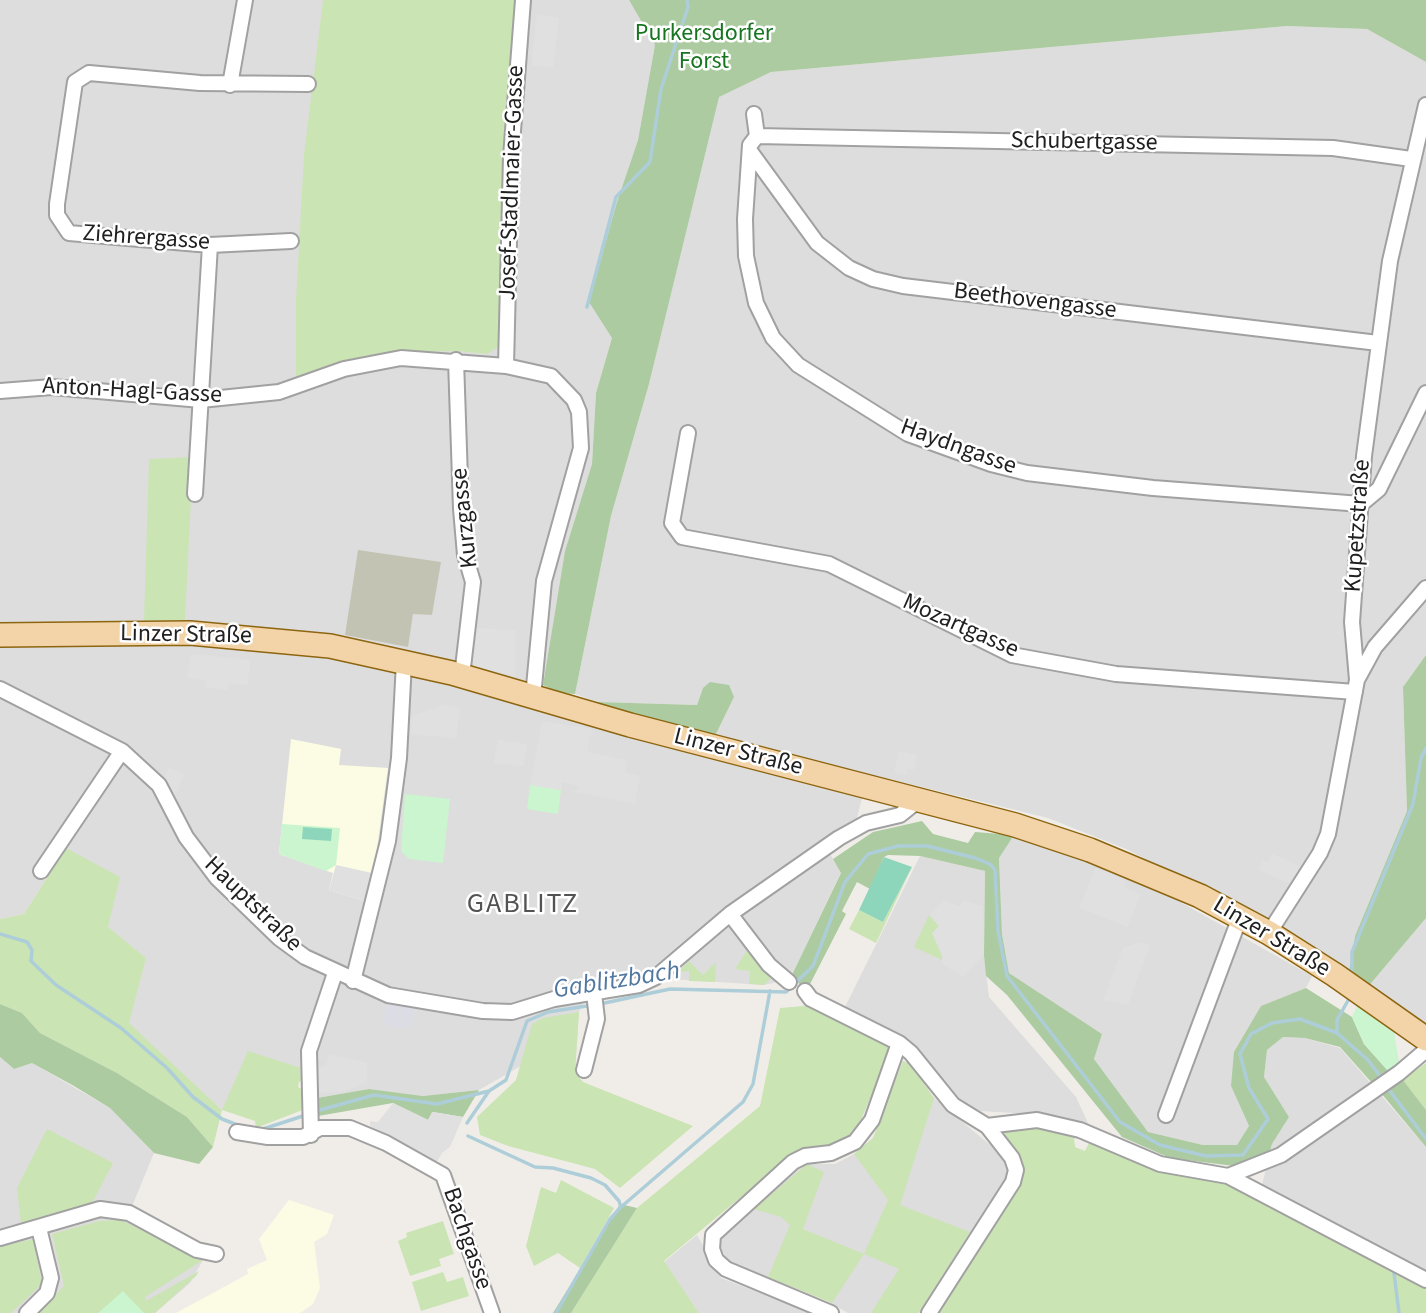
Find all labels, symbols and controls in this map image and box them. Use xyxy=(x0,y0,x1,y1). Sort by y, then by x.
park label: Purkersdorfer Forst xyxy=(635,21,773,77)
street label: Josef-Stadlmaier-Gasse xyxy=(495,65,531,301)
street label: Schubertgasse xyxy=(1010,127,1158,159)
street label: Ziehrergasse xyxy=(81,220,211,258)
street label: Beethovengasse xyxy=(952,278,1118,326)
street label: Anton-Hagl-Gasse xyxy=(41,373,223,411)
street label: Haydngasse xyxy=(896,414,1020,482)
street label: Kupetzstraße xyxy=(1340,459,1378,593)
street label: Kurzgasse xyxy=(446,466,486,570)
street label: Mozartgasse xyxy=(897,589,1023,665)
street label: Linzer Straße xyxy=(120,620,252,652)
street label: Linzer Straße xyxy=(671,723,805,783)
street label: Hauptstraße xyxy=(197,851,307,959)
district label: GABLITZ xyxy=(468,889,578,923)
street label: Linzer Straße xyxy=(1207,892,1335,984)
water label: Gablitzbach xyxy=(552,957,682,1007)
street label: Bachgasse xyxy=(435,1184,497,1294)

